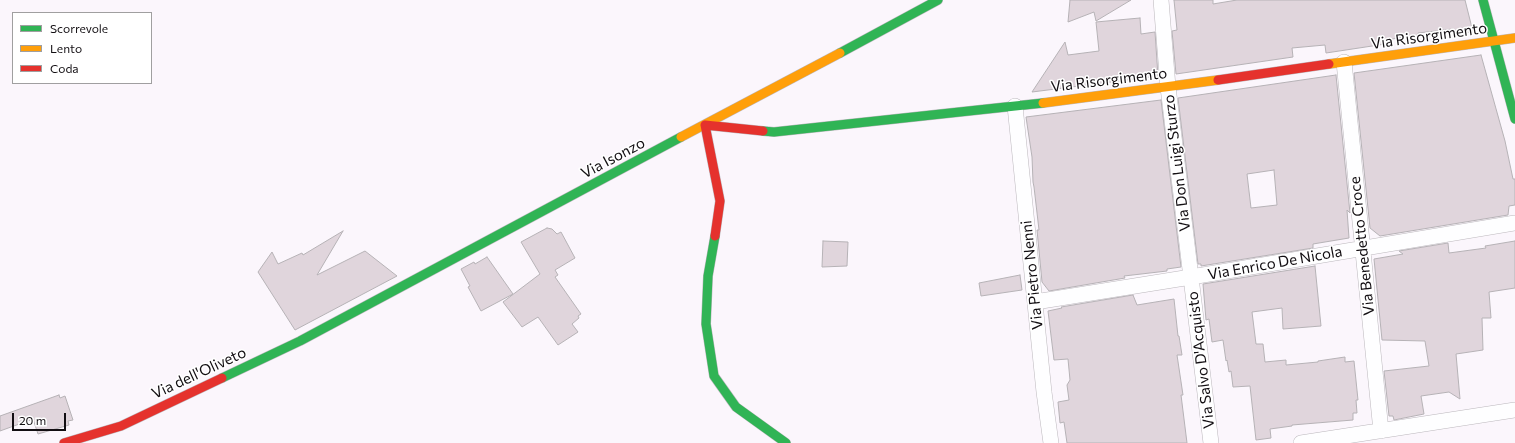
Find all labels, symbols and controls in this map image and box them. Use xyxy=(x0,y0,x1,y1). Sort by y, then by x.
legend xyxy=(12,12,152,84)
street label: Via Risorgimento xyxy=(1370,19,1488,53)
text: Scorrevole xyxy=(50,21,108,35)
text: Lento xyxy=(50,41,82,55)
text: Coda xyxy=(50,61,79,75)
street label: Via Risorgimento xyxy=(1050,64,1168,96)
street label: Via Don Luigi Sturzo xyxy=(1160,94,1194,232)
street label: Via Isonzo xyxy=(578,134,648,182)
street label: Via Benedetto Croce xyxy=(1346,176,1378,316)
street label: Via Pietro Nenni xyxy=(1017,219,1047,331)
street label: Via Enrico De Nicola xyxy=(1206,242,1344,284)
street label: Via Salvo D'Acquisto xyxy=(1184,290,1218,430)
street label: Via dell'Oliveto xyxy=(149,343,249,403)
scale bar xyxy=(14,405,68,431)
text: 20 m xyxy=(19,413,46,427)

